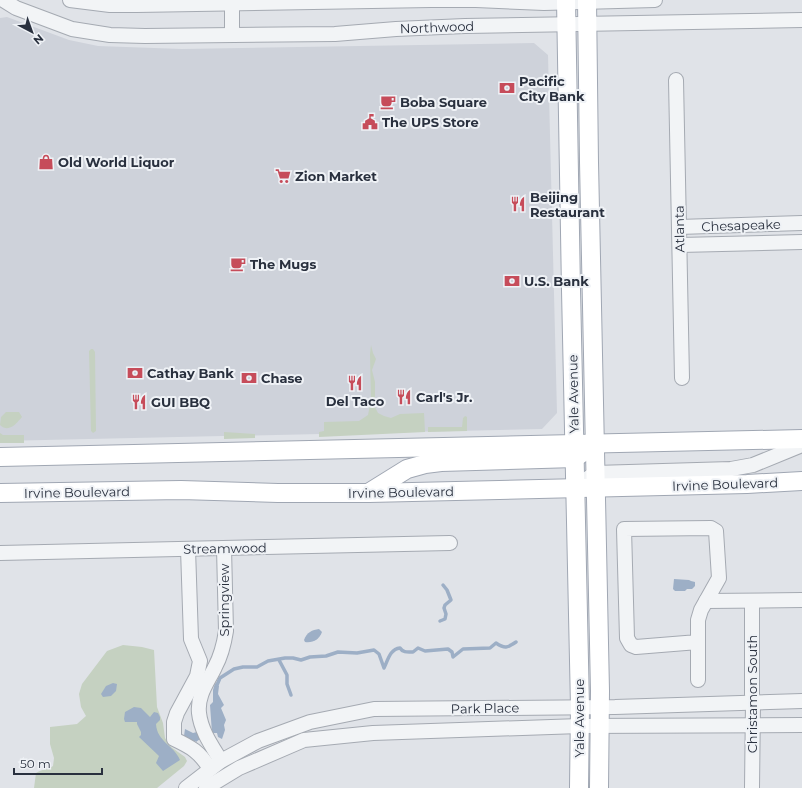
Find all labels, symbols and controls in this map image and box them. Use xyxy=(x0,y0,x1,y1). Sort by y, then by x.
north arrow xyxy=(12,12,52,52)
street label: Northwood xyxy=(400,18,474,36)
text: N xyxy=(31,31,47,48)
place label: Pacific City Bank xyxy=(519,73,585,104)
bank icon: Pacific City Bank xyxy=(498,79,516,97)
cafe icon: Boba Square xyxy=(379,93,397,111)
place label: Boba Square xyxy=(400,94,487,110)
public building icon: The UPS Store xyxy=(361,113,379,131)
place label: The UPS Store xyxy=(382,114,479,130)
shop icon: Old World Liquor xyxy=(37,153,55,171)
place label: Old World Liquor xyxy=(58,154,175,170)
supermarket icon: Zion Market xyxy=(274,167,292,185)
place label: Zion Market xyxy=(295,168,377,184)
place label: Beijing Restaurant xyxy=(530,189,605,220)
restaurant icon: Beijing Restaurant xyxy=(509,195,527,213)
street label: Atlanta xyxy=(671,205,687,253)
street label: Chesapeake xyxy=(701,216,781,234)
cafe icon: The Mugs xyxy=(229,255,247,273)
place label: The Mugs xyxy=(250,256,316,272)
bank icon: U.S. Bank xyxy=(503,272,521,290)
place label: U.S. Bank xyxy=(524,273,589,289)
street label: Yale Avenue xyxy=(564,354,582,434)
bank icon: Cathay Bank xyxy=(126,364,144,382)
place label: Cathay Bank xyxy=(147,365,234,381)
bank icon: Chase xyxy=(240,369,258,387)
place label: Chase xyxy=(261,370,303,386)
restaurant icon: Del Taco xyxy=(346,374,364,392)
restaurant icon: Carl's Jr. xyxy=(395,388,413,406)
place label: Carl's Jr. xyxy=(416,389,472,405)
restaurant icon: GUI BBQ xyxy=(130,393,148,411)
place label: Del Taco xyxy=(326,393,385,409)
place label: GUI BBQ xyxy=(151,394,210,410)
street label: Irvine Boulevard xyxy=(672,474,778,494)
street label: Irvine Boulevard xyxy=(24,483,130,501)
street label: Irvine Boulevard xyxy=(348,483,454,501)
street label: Streamwood xyxy=(183,539,267,557)
street label: Springview xyxy=(216,563,232,636)
street label: Christamon South xyxy=(744,635,760,753)
street label: Yale Avenue xyxy=(571,678,587,757)
street label: Park Place xyxy=(451,699,520,717)
scale bar xyxy=(14,750,102,776)
text: 50 m xyxy=(20,756,51,771)

